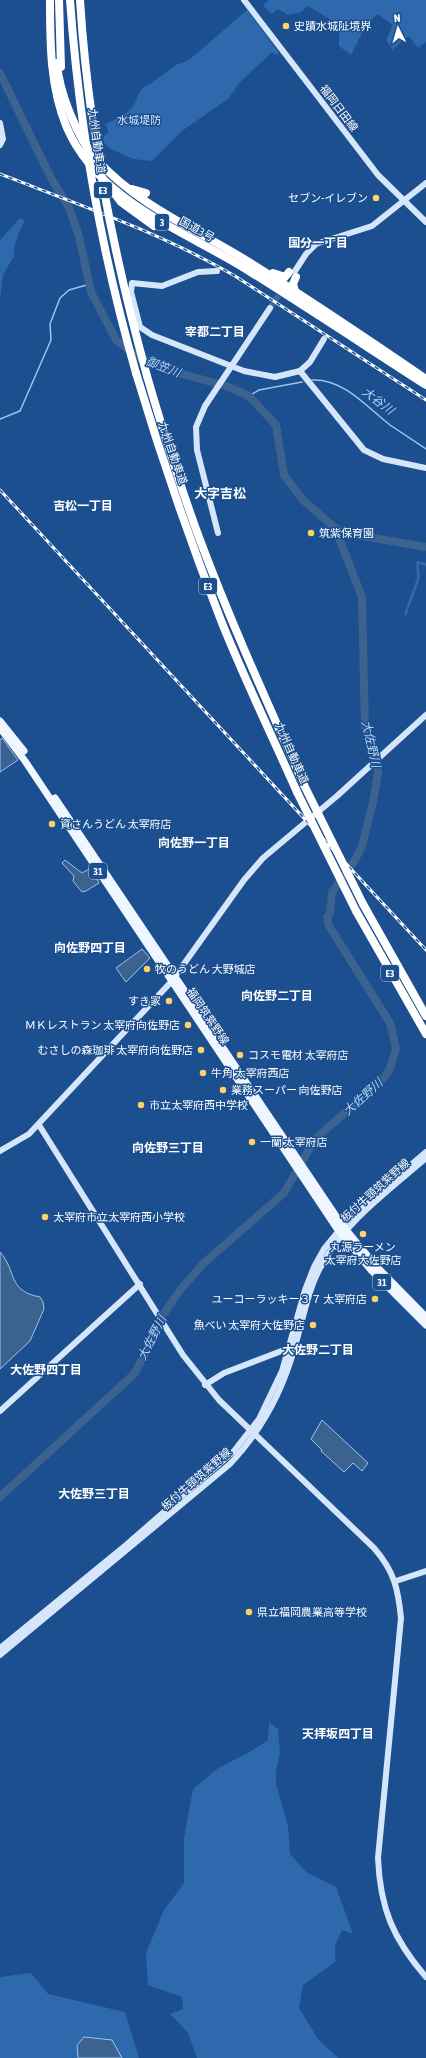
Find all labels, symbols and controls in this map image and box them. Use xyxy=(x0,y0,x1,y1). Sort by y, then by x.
north arrow xyxy=(378,8,418,48)
text: N xyxy=(393,12,401,24)
place label: 史蹟水城阯境界 xyxy=(294,20,372,32)
marker: 史蹟水城阯境界 xyxy=(281,21,291,31)
street label: 福岡日田線 xyxy=(318,82,360,134)
street label: 九州自動車道 xyxy=(86,107,108,175)
park label: 水城堤防 xyxy=(117,114,161,126)
road number: E3 xyxy=(94,182,112,198)
place label: セブン-イレブン xyxy=(288,192,368,204)
marker: セブン-イレブン xyxy=(371,193,381,203)
road number: 3 xyxy=(155,214,169,230)
street label: 国道3号 xyxy=(177,214,217,244)
district label: 国分一丁目 xyxy=(288,236,348,250)
district label: 宰都二丁目 xyxy=(185,325,245,339)
water label: 御笠川 xyxy=(144,354,184,381)
water label: 大谷川 xyxy=(359,385,398,419)
street label: 九州自動車道 xyxy=(157,420,189,486)
district label: 大字吉松 xyxy=(194,486,246,501)
district label: 吉松一丁目 xyxy=(53,499,113,513)
place label: 筑紫保育園 xyxy=(319,527,374,539)
marker: 筑紫保育園 xyxy=(306,528,316,538)
road number: E3 xyxy=(199,578,217,594)
water label: 大佐野川 xyxy=(359,719,384,771)
street label: 九州自動車道 xyxy=(273,720,311,786)
place label: 資さんうどん 太宰府店 xyxy=(60,818,172,830)
marker: 資さんうどん 太宰府店 xyxy=(47,819,57,829)
district label: 向佐野一丁目 xyxy=(158,836,230,850)
road number: 31 xyxy=(89,863,107,879)
district label: 向佐野四丁目 xyxy=(54,941,126,955)
place label: 牧のうどん 大野城店 xyxy=(155,963,256,975)
marker: 牧のうどん 大野城店 xyxy=(142,964,152,974)
road number: E3 xyxy=(381,965,399,981)
street label: 福岡筑紫野線 xyxy=(185,985,231,1047)
district label: 向佐野二丁目 xyxy=(241,989,313,1003)
place label: すき家 xyxy=(128,995,161,1007)
marker: すき家 xyxy=(164,996,174,1006)
place label: ＭＫレストラン 太宰府向佐野店 xyxy=(24,1019,180,1031)
marker: ＭＫレストラン 太宰府向佐野店 xyxy=(183,1020,193,1030)
place label: むさしの森珈琲 太宰府向佐野店 xyxy=(37,1044,193,1056)
marker: むさしの森珈琲 太宰府向佐野店 xyxy=(196,1045,206,1055)
place label: コスモ電材 太宰府店 xyxy=(248,1049,349,1061)
marker: コスモ電材 太宰府店 xyxy=(235,1050,245,1060)
place label: 牛角 太宰府西店 xyxy=(211,1067,290,1079)
marker: 牛角 太宰府西店 xyxy=(198,1068,208,1078)
water label: 大佐野川 xyxy=(340,1074,387,1118)
place label: 業務スーパー 向佐野店 xyxy=(231,1084,342,1096)
marker: 業務スーパー 向佐野店 xyxy=(218,1085,228,1095)
place label: 市立太宰府西中学校 xyxy=(149,1099,248,1111)
marker: 市立太宰府西中学校 xyxy=(136,1100,146,1110)
place label: 一蘭 太宰府店 xyxy=(260,1136,328,1148)
marker: 一蘭 太宰府店 xyxy=(247,1137,257,1147)
district label: 向佐野三丁目 xyxy=(132,1141,204,1155)
street label: 板付牛頸筑紫野線 xyxy=(338,1156,412,1224)
place label: 太宰府市立太宰府西小学校 xyxy=(53,1211,185,1223)
marker: 太宰府市立太宰府西小学校 xyxy=(40,1212,50,1222)
marker: 丸源ラーメン 太宰府大佐野店 xyxy=(358,1229,368,1239)
place label: 丸源ラーメン 太宰府大佐野店 xyxy=(325,1241,402,1266)
road number: 31 xyxy=(373,1274,391,1290)
place label: ユーコーラッキー３７ 太宰府店 xyxy=(211,1293,367,1305)
marker: ユーコーラッキー３７ 太宰府店 xyxy=(370,1294,380,1304)
water label: 大佐野川 xyxy=(135,1312,170,1363)
place label: 魚べい 太宰府大佐野店 xyxy=(193,1319,305,1331)
marker: 魚べい 太宰府大佐野店 xyxy=(308,1320,318,1330)
district label: 大佐野二丁目 xyxy=(282,1343,354,1357)
district label: 大佐野四丁目 xyxy=(10,1363,82,1377)
street label: 板付牛頸筑紫野線 xyxy=(159,1446,233,1512)
district label: 大佐野三丁目 xyxy=(58,1487,130,1501)
place label: 県立福岡農業高等学校 xyxy=(257,1606,367,1618)
marker: 県立福岡農業高等学校 xyxy=(244,1607,254,1617)
district label: 天拝坂四丁目 xyxy=(302,1727,374,1741)

